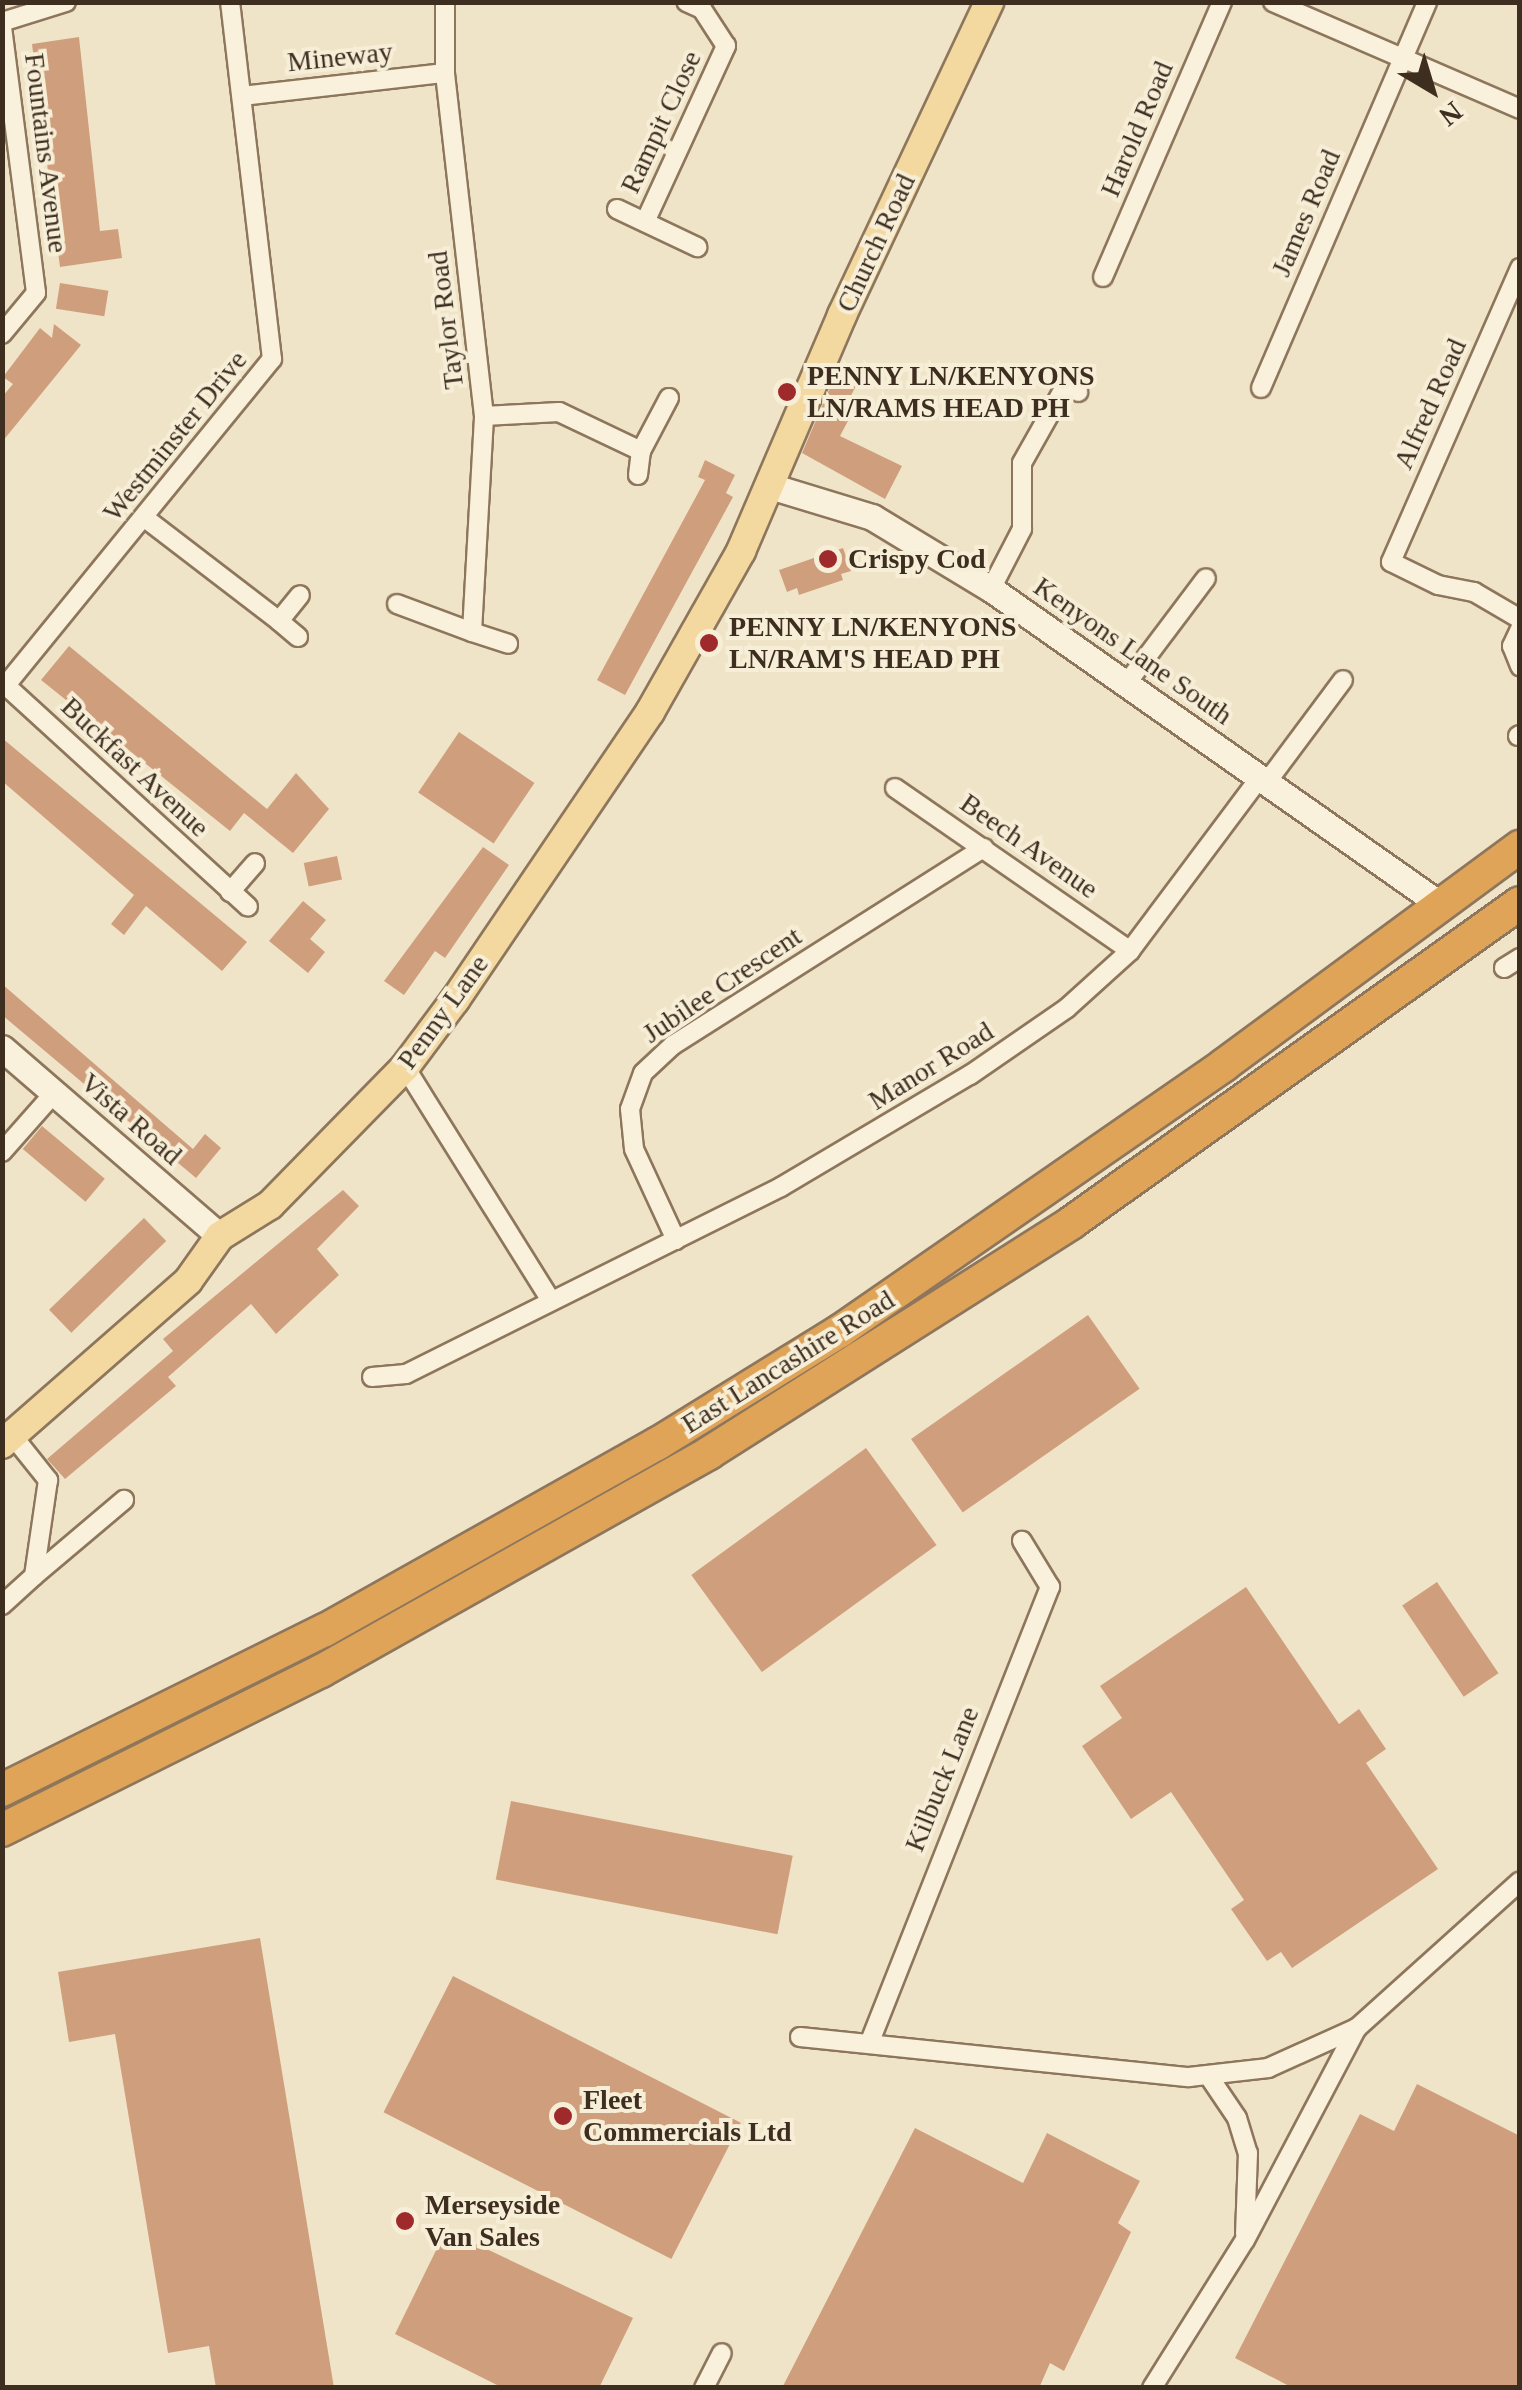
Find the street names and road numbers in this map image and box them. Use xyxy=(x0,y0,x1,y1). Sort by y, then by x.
street label: Mineway xyxy=(286,35,394,79)
street label: Rampit Close xyxy=(613,45,709,199)
street label: Fountains Avenue xyxy=(17,50,75,256)
street label: Harold Road xyxy=(1093,56,1181,202)
street label: James Road xyxy=(1264,145,1348,281)
street label: Church Road xyxy=(829,169,923,317)
street label: Taylor Road xyxy=(421,249,471,391)
street label: Alfred Road xyxy=(1386,334,1474,474)
street label: Westminster Drive xyxy=(96,344,254,528)
street label: Kenyons Lane South xyxy=(1027,570,1239,732)
street label: Buckfast Avenue xyxy=(54,689,216,845)
street label: Beech Avenue xyxy=(953,786,1105,906)
street label: Jubilee Crescent xyxy=(636,920,808,1050)
street label: Penny Lane xyxy=(390,948,496,1076)
street label: Manor Road xyxy=(862,1014,1000,1118)
street label: Vista Road xyxy=(73,1066,189,1172)
street label: East Lancashire Road xyxy=(676,1283,900,1441)
street label: Kilbuck Lane xyxy=(898,1702,986,1856)

